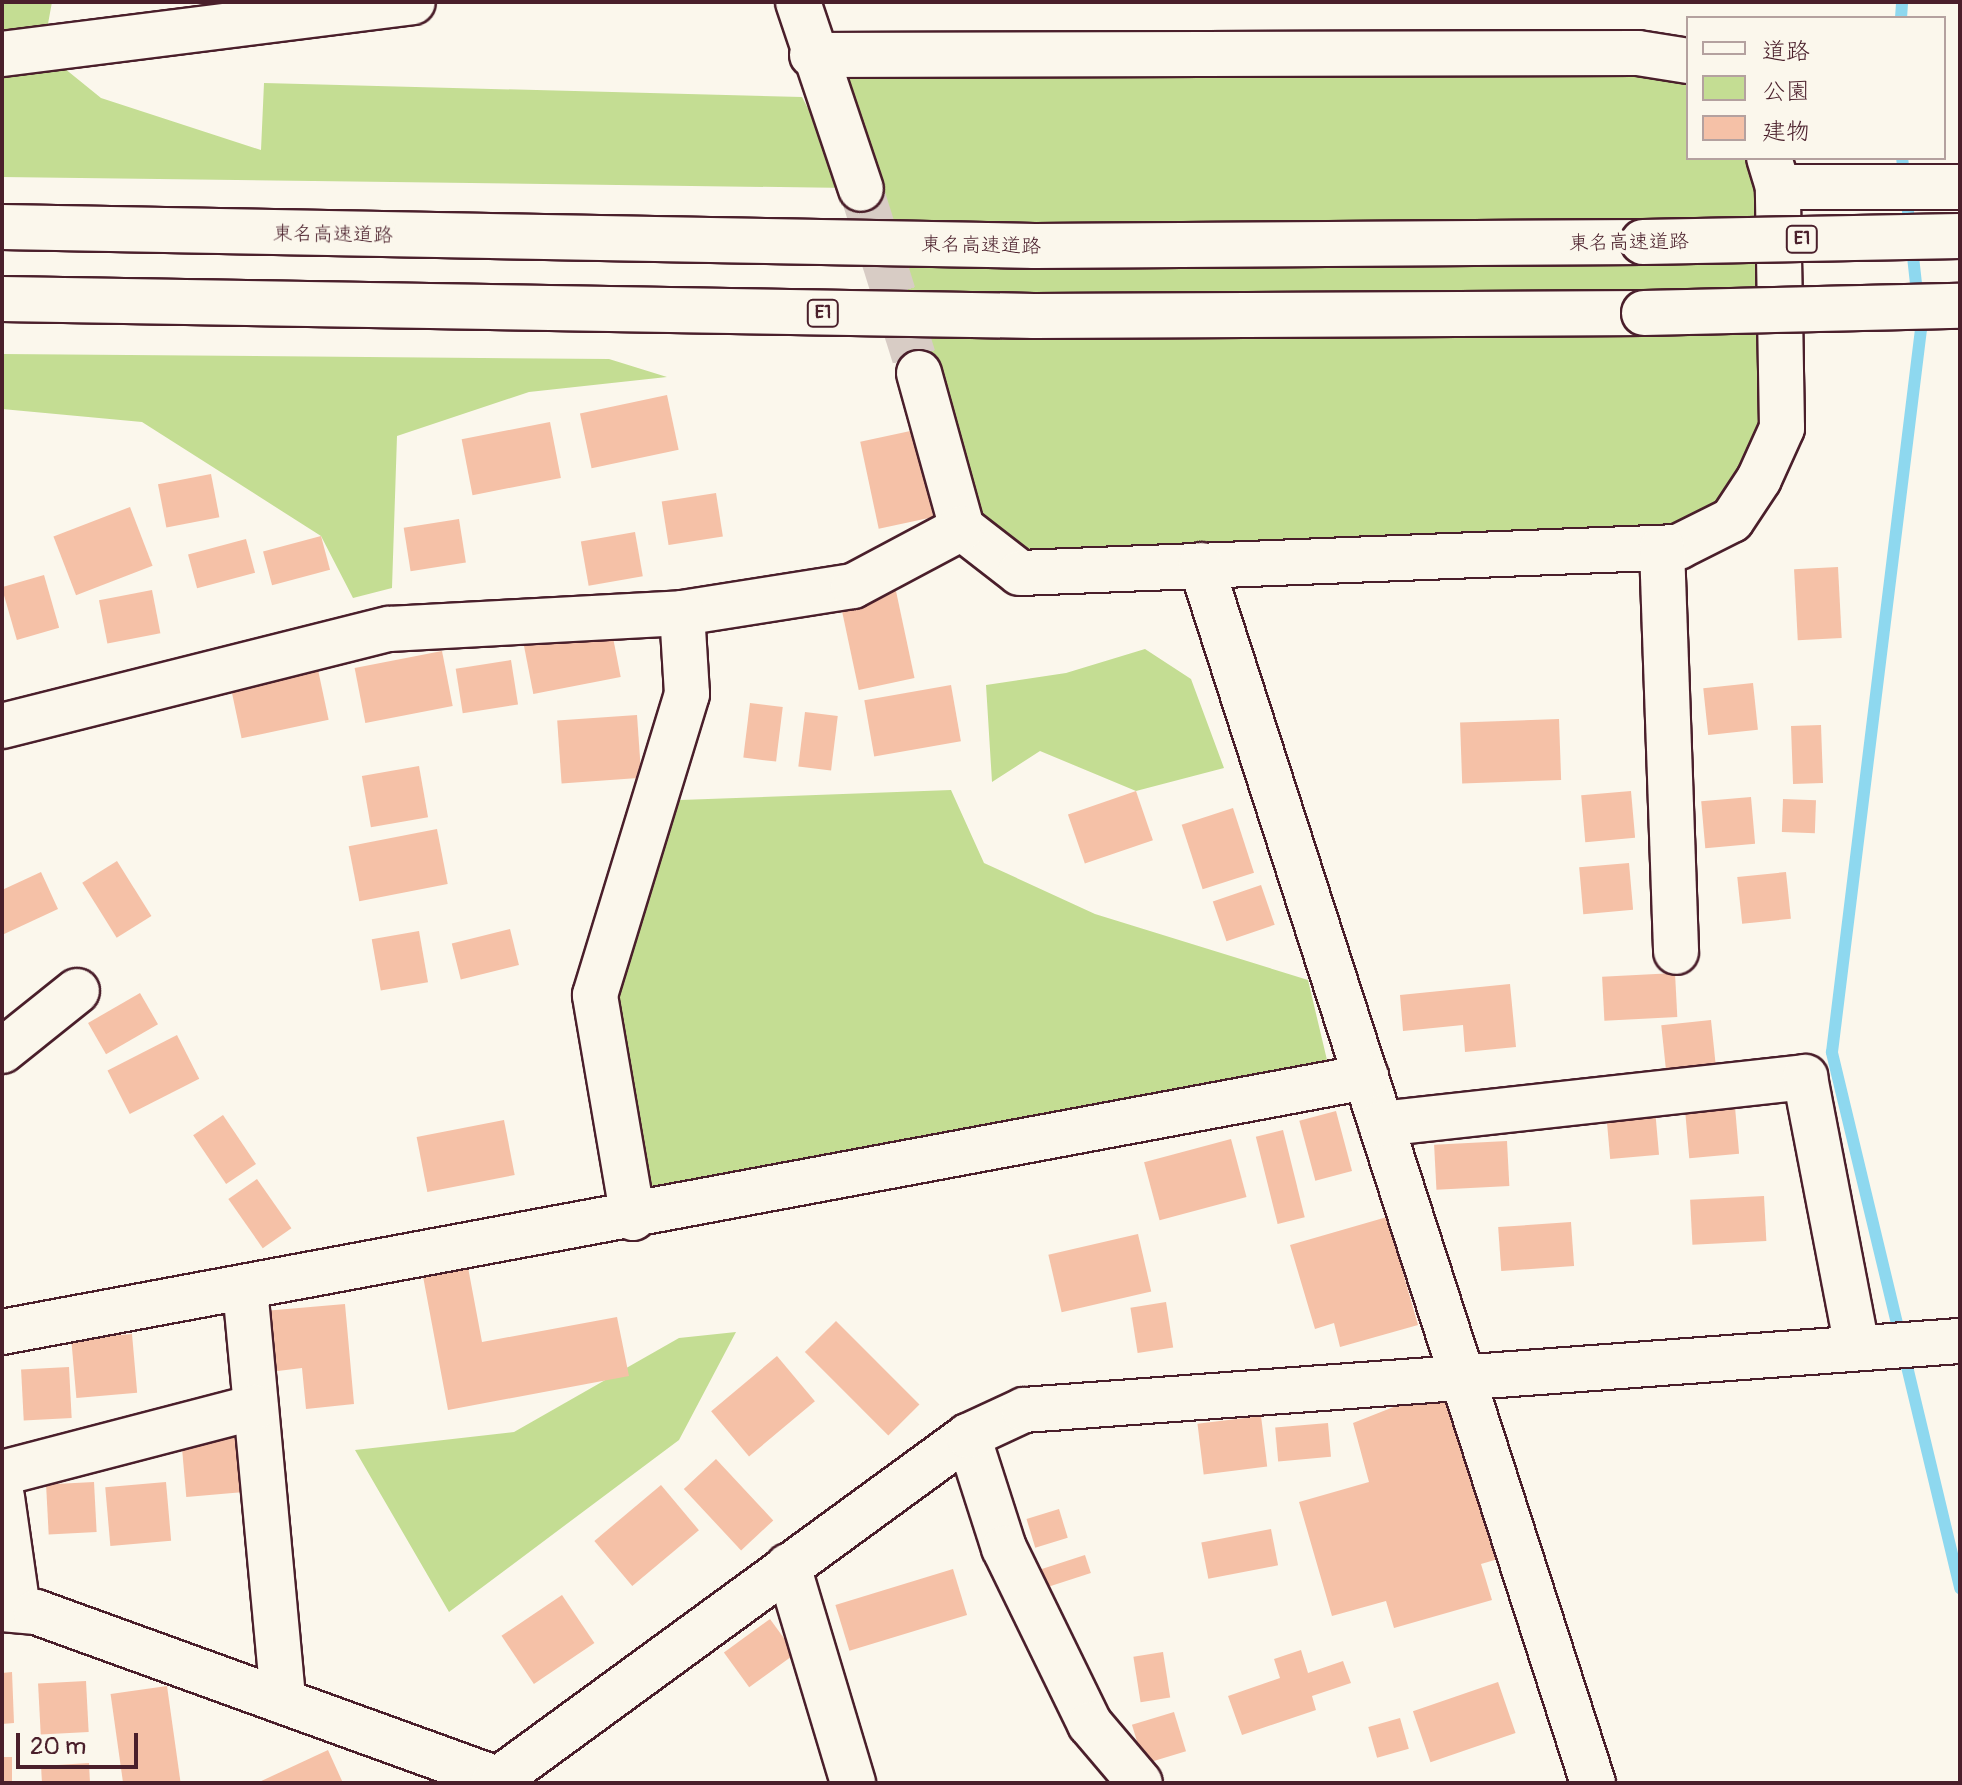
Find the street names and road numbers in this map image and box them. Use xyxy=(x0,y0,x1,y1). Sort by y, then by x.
street label: 東名高速道路 xyxy=(273,221,393,247)
road number: E1 xyxy=(1784,225,1820,253)
street label: 東名高速道路 xyxy=(1569,229,1689,255)
street label: 東名高速道路 xyxy=(921,232,1041,258)
road number: E1 xyxy=(805,299,841,327)

